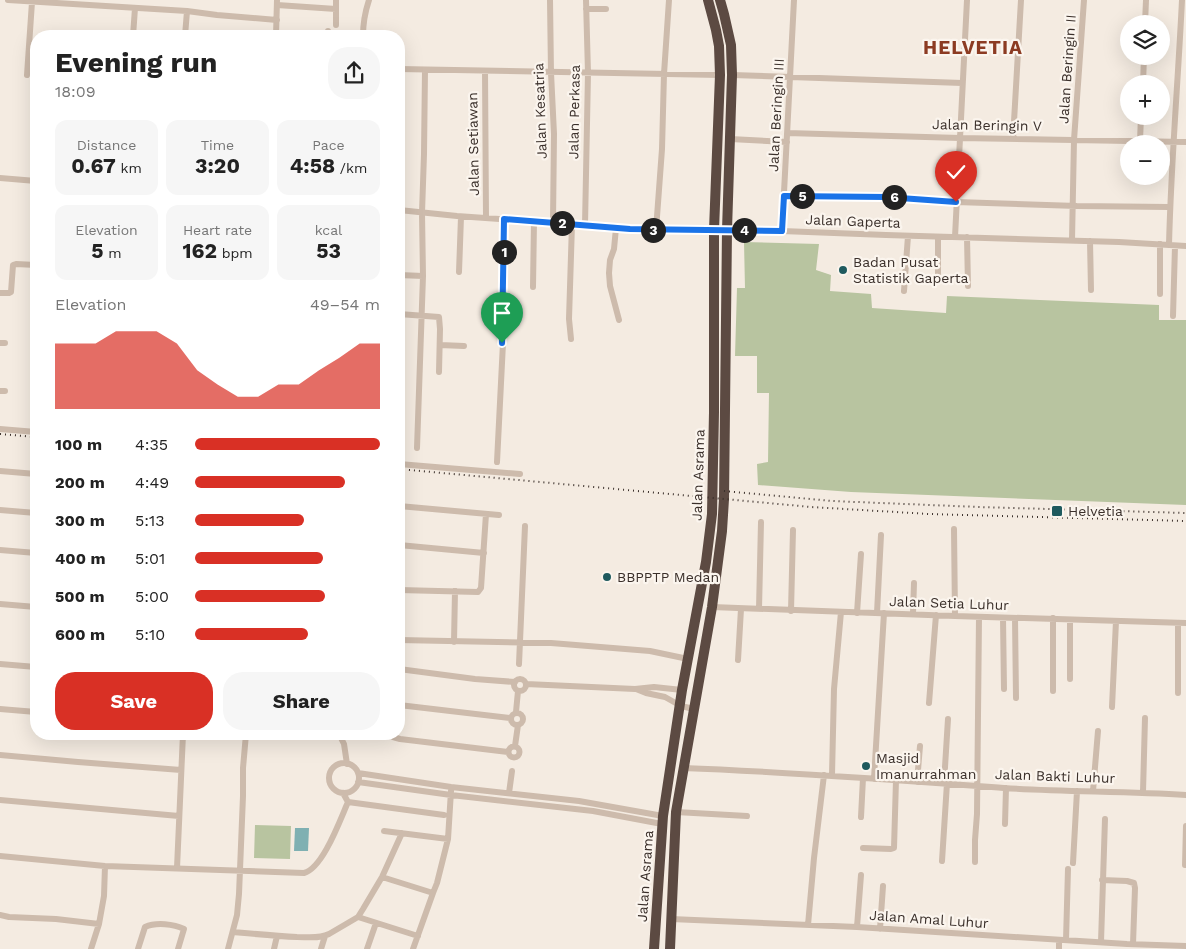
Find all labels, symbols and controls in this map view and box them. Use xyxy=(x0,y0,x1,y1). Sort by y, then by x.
street label: Jalan Beringin II xyxy=(1055,14,1079,124)
map controls xyxy=(1120,15,1170,185)
button: layers xyxy=(1120,15,1170,65)
district label: HELVETIA xyxy=(923,36,1023,59)
text: Evening run xyxy=(55,46,217,79)
button: share xyxy=(328,47,380,99)
street label: Jalan Beringin III xyxy=(765,58,787,172)
street label: Jalan Kesatria xyxy=(530,63,550,159)
street label: Jalan Perkasa xyxy=(565,65,583,159)
button: + xyxy=(1120,75,1170,125)
text: 18:09 xyxy=(55,82,96,101)
street label: Jalan Setiawan xyxy=(464,92,482,196)
street label: Jalan Beringin V xyxy=(932,116,1042,134)
button: − xyxy=(1120,135,1170,185)
text: Distance xyxy=(77,137,136,153)
text: Time xyxy=(201,137,234,153)
text: Pace xyxy=(312,137,345,153)
pin xyxy=(935,151,977,202)
text: 0.67 xyxy=(71,153,116,178)
text: 3:20 xyxy=(195,153,240,178)
text: 4:58 xyxy=(290,153,335,178)
icon: check xyxy=(942,158,970,186)
text: km xyxy=(116,160,142,176)
text: /km xyxy=(335,160,367,176)
pin: 5 xyxy=(790,184,814,208)
pin: 6 xyxy=(882,184,906,210)
text: 5 xyxy=(798,188,807,204)
text: 6 xyxy=(890,189,899,205)
pin: 2 xyxy=(550,210,574,236)
street label: Jalan Gaperta xyxy=(805,211,901,231)
text: 2 xyxy=(558,215,567,231)
pin: 3 xyxy=(640,218,666,242)
pin: 4 xyxy=(732,218,756,242)
text: Elevation xyxy=(75,222,138,238)
text: Heart rate xyxy=(183,222,252,238)
text: kcal xyxy=(315,222,342,238)
text: 3 xyxy=(649,222,658,238)
text: 4 xyxy=(740,222,749,238)
text: 5 xyxy=(91,238,104,263)
text: 162 xyxy=(182,238,217,263)
text: 53 xyxy=(316,238,341,263)
pin: 1 xyxy=(492,240,516,264)
text: 1 xyxy=(501,244,508,260)
text: m xyxy=(104,245,122,261)
text: bpm xyxy=(217,245,253,261)
place label: Badan Pusat Statistik Gaperta xyxy=(853,254,969,286)
marker: Badan Pusat Statistik Gaperta xyxy=(837,264,849,276)
pin xyxy=(481,292,523,343)
text: Elevation xyxy=(55,295,126,314)
text: 49–54 m xyxy=(310,295,380,314)
icon: arrive xyxy=(488,299,516,327)
street label: Jalan Asrama xyxy=(688,429,708,521)
text: 100 m xyxy=(55,435,102,454)
text: 4:35 xyxy=(135,435,168,454)
text: 200 m xyxy=(55,473,105,492)
text: 4:49 xyxy=(135,473,169,492)
place label: Helvetia xyxy=(1068,503,1123,519)
marker: Helvetia xyxy=(1050,504,1064,518)
text: 300 m xyxy=(55,511,105,530)
text: 5:13 xyxy=(135,511,165,530)
text: 400 m xyxy=(55,549,106,568)
text: 5:01 xyxy=(135,549,165,568)
place label: BBPPTP Medan xyxy=(617,569,719,585)
marker: BBPPTP Medan xyxy=(601,571,613,583)
text: 500 m xyxy=(55,587,105,606)
text: 5:00 xyxy=(135,587,169,606)
street label: Jalan Setia Luhur xyxy=(889,593,1009,613)
text: 600 m xyxy=(55,625,105,644)
text: 5:10 xyxy=(135,625,165,644)
button: Save xyxy=(55,672,213,730)
button: Share xyxy=(223,672,380,730)
place label: Masjid Imanurrahman xyxy=(876,750,976,782)
marker: Masjid Imanurrahman xyxy=(860,760,872,772)
street label: Jalan Bakti Luhur xyxy=(995,766,1116,786)
street label: Jalan Asrama xyxy=(634,830,656,922)
street label: Jalan Amal Luhur xyxy=(869,907,990,931)

